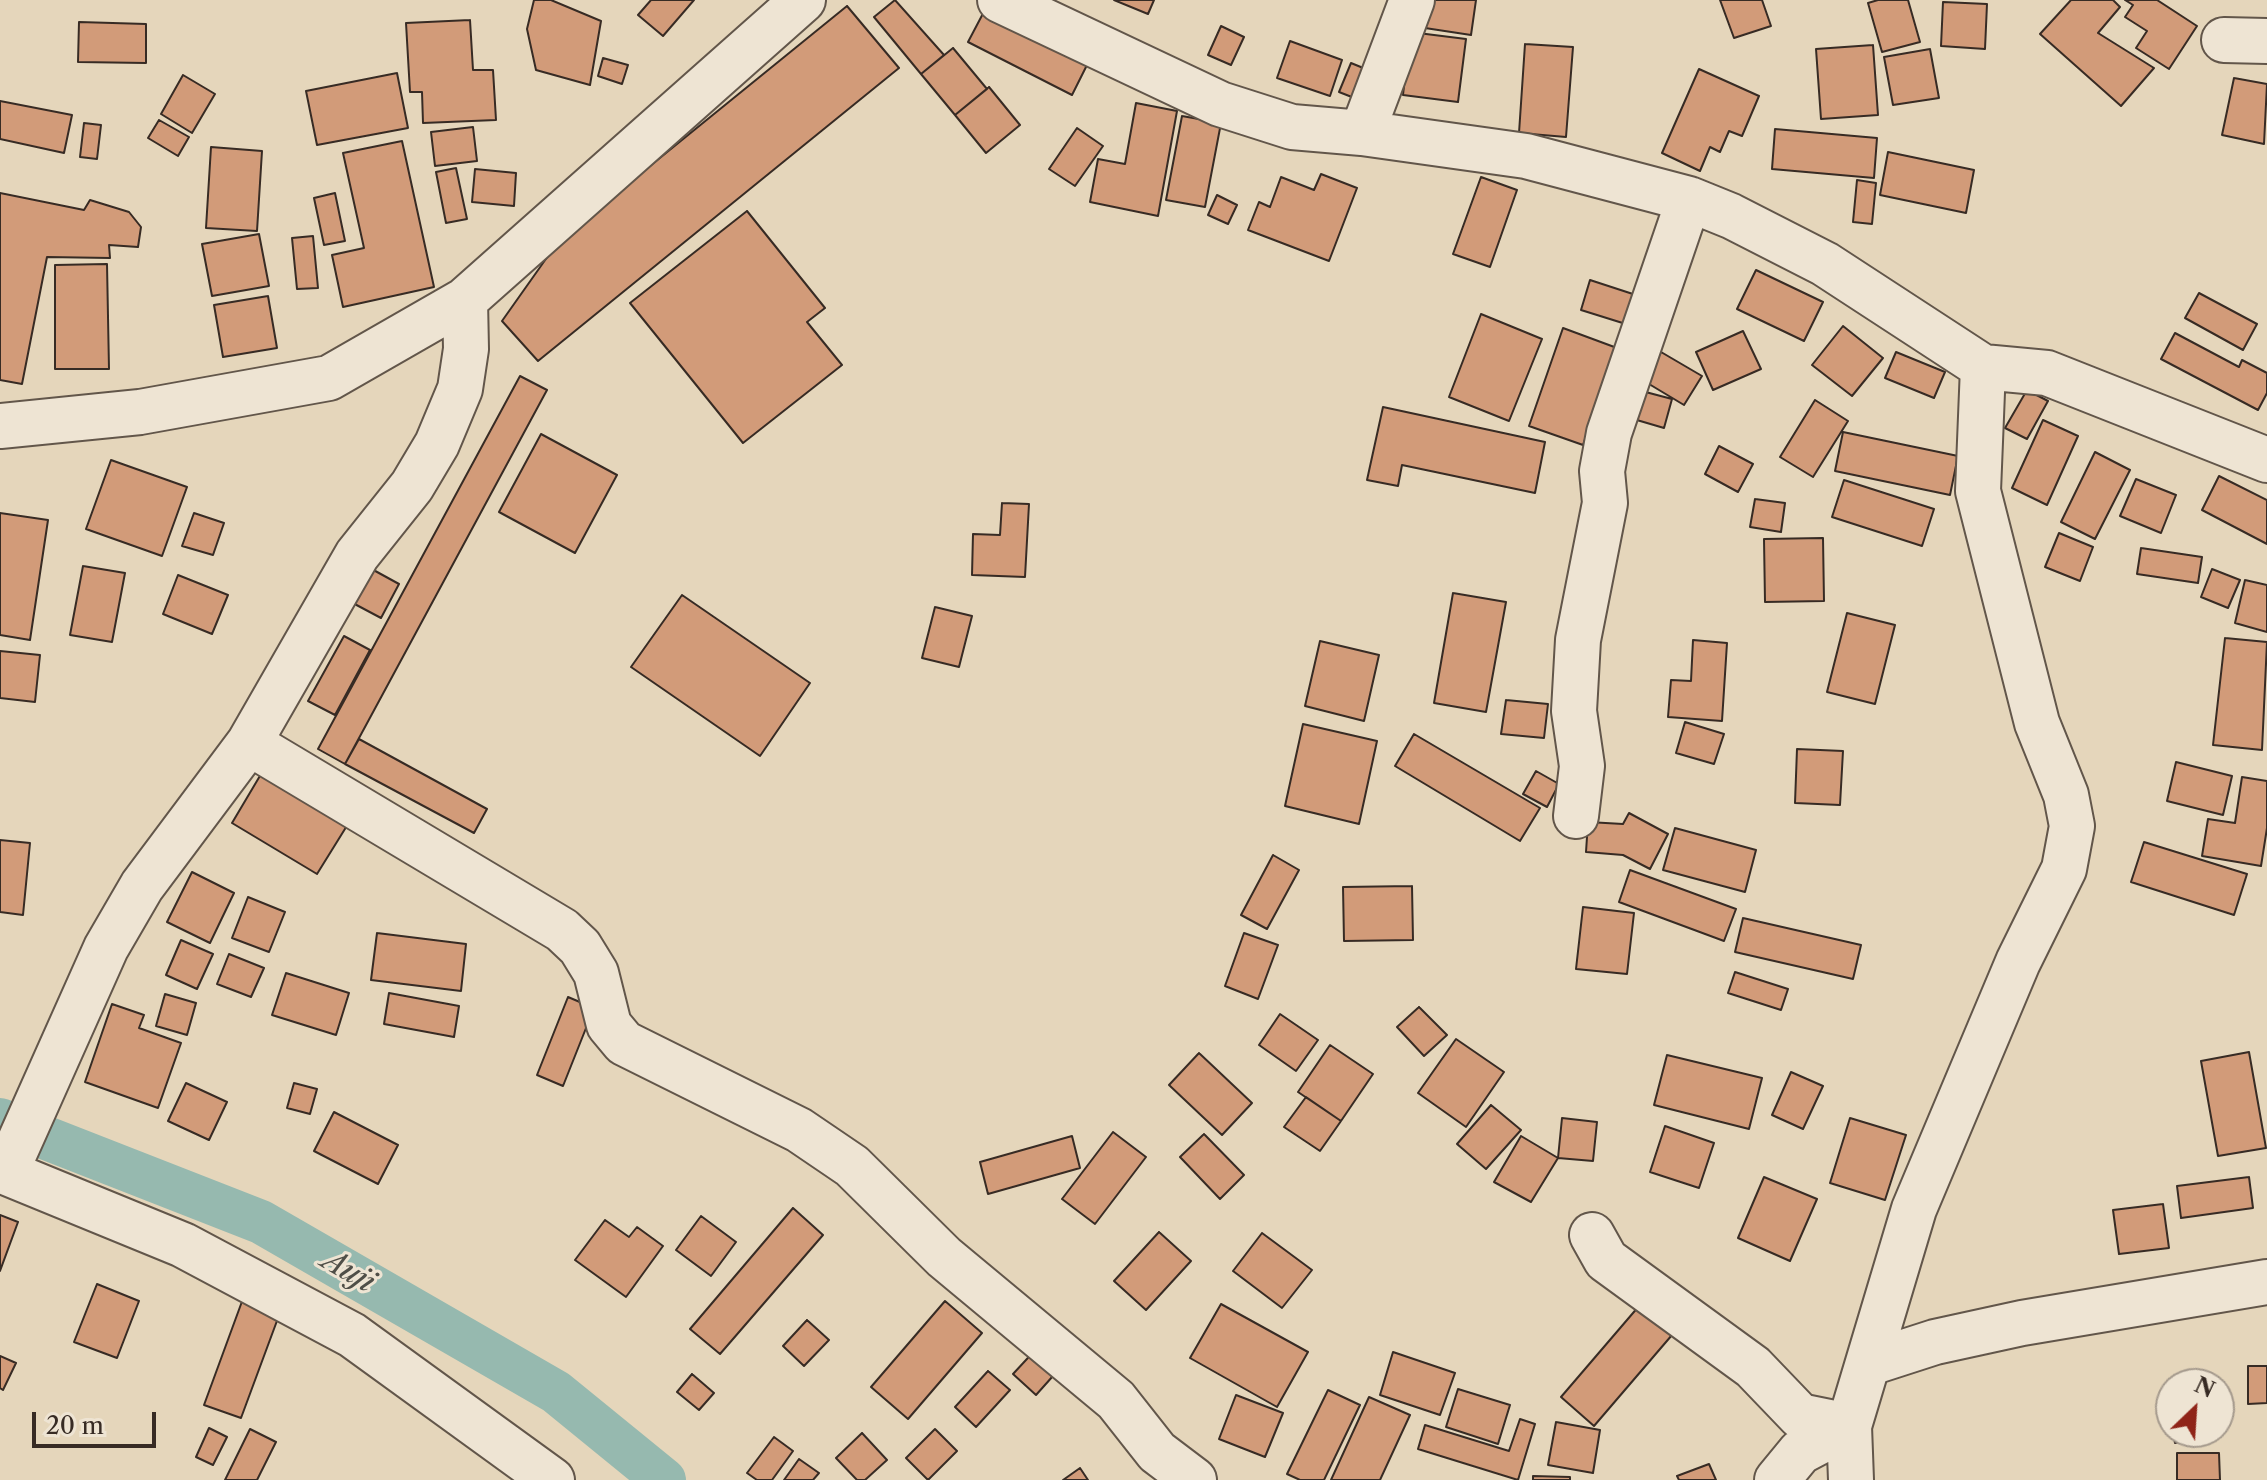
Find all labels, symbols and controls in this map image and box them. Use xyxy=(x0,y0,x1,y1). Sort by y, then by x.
water label: Auji xyxy=(315,1243,381,1301)
north arrow xyxy=(2155,1368,2235,1448)
text: N xyxy=(2190,1371,2219,1404)
scale bar xyxy=(36,1396,160,1446)
text: 20 m xyxy=(46,1411,104,1440)

